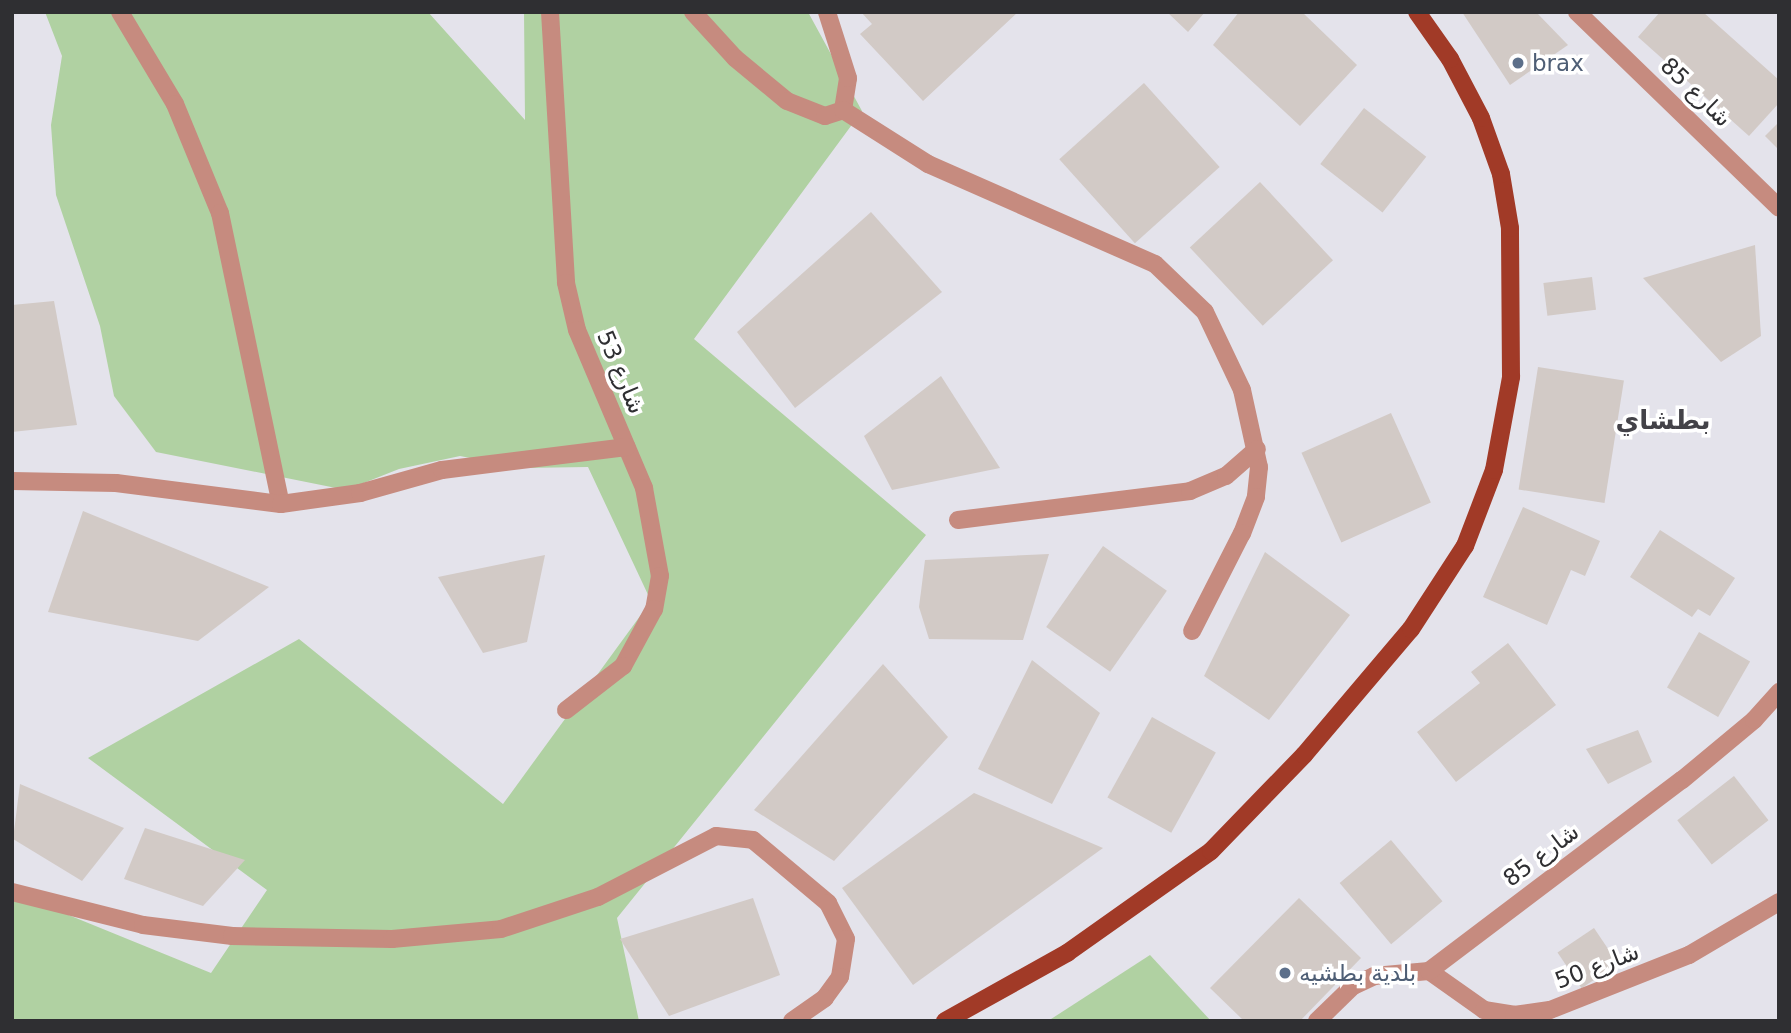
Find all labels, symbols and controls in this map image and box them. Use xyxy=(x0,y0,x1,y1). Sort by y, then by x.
place label: brax xyxy=(1532,49,1584,77)
street label: شارع 85 xyxy=(1655,52,1737,132)
marker: brax xyxy=(1510,55,1526,71)
street label: شارع 53 xyxy=(591,326,651,418)
district label: بطشاي xyxy=(1615,405,1711,437)
street label: شارع 85 xyxy=(1498,818,1584,892)
street label: شارع 50 xyxy=(1551,937,1643,995)
place label: بلدية بطشيه xyxy=(1299,959,1416,987)
marker: بلدية بطشيه xyxy=(1277,965,1293,981)

